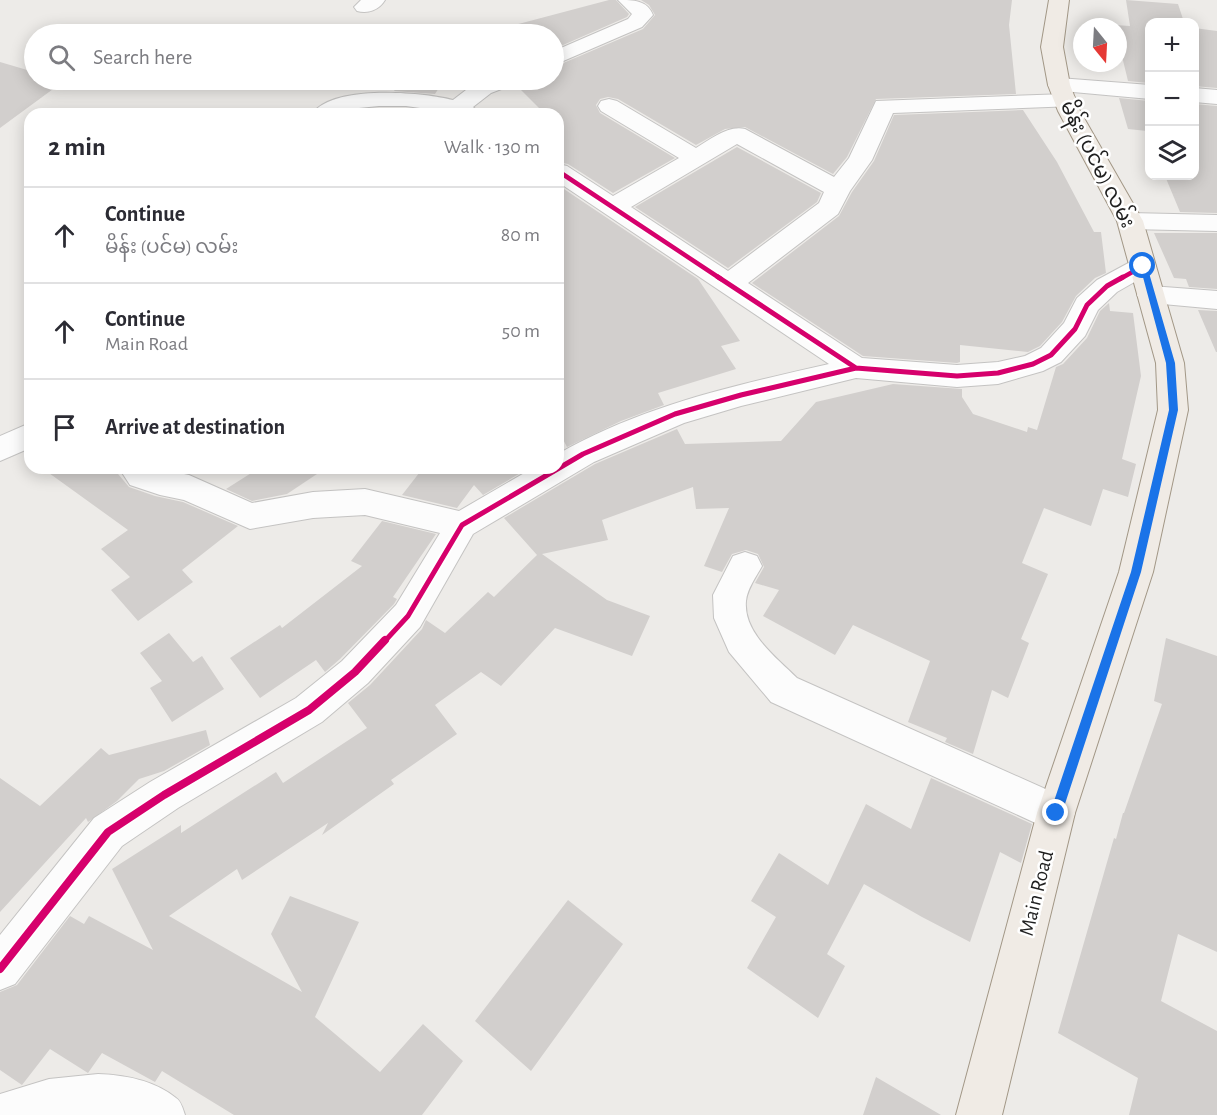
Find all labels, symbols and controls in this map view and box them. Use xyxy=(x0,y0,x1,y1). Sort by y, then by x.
north arrow xyxy=(1073,18,1127,72)
map controls xyxy=(1145,18,1199,180)
button: + xyxy=(1145,18,1199,72)
search box xyxy=(24,24,564,90)
icon: search xyxy=(45,41,78,74)
text: Search here xyxy=(93,46,192,68)
button: − xyxy=(1145,72,1199,126)
street label: မိန်း (ပင်မ) လမ်း xyxy=(1051,94,1144,234)
button: layers xyxy=(1145,126,1199,180)
text: 2 min xyxy=(48,134,106,160)
text: Walk · 130 m xyxy=(444,137,540,157)
text: Continue xyxy=(105,203,185,225)
icon: ahead xyxy=(48,219,81,252)
text: 80 m xyxy=(501,225,540,245)
text: မိန်း (ပင်မ) လမ်း xyxy=(105,237,238,257)
route start xyxy=(1129,252,1155,278)
text: Continue xyxy=(105,308,185,330)
icon: ahead xyxy=(48,315,81,348)
text: 50 m xyxy=(502,321,540,341)
text: Main Road xyxy=(105,334,188,354)
icon: arrive xyxy=(48,411,81,444)
text: Arrive at destination xyxy=(105,416,285,438)
route end xyxy=(1042,799,1068,825)
street label: Main Road xyxy=(1016,848,1057,938)

